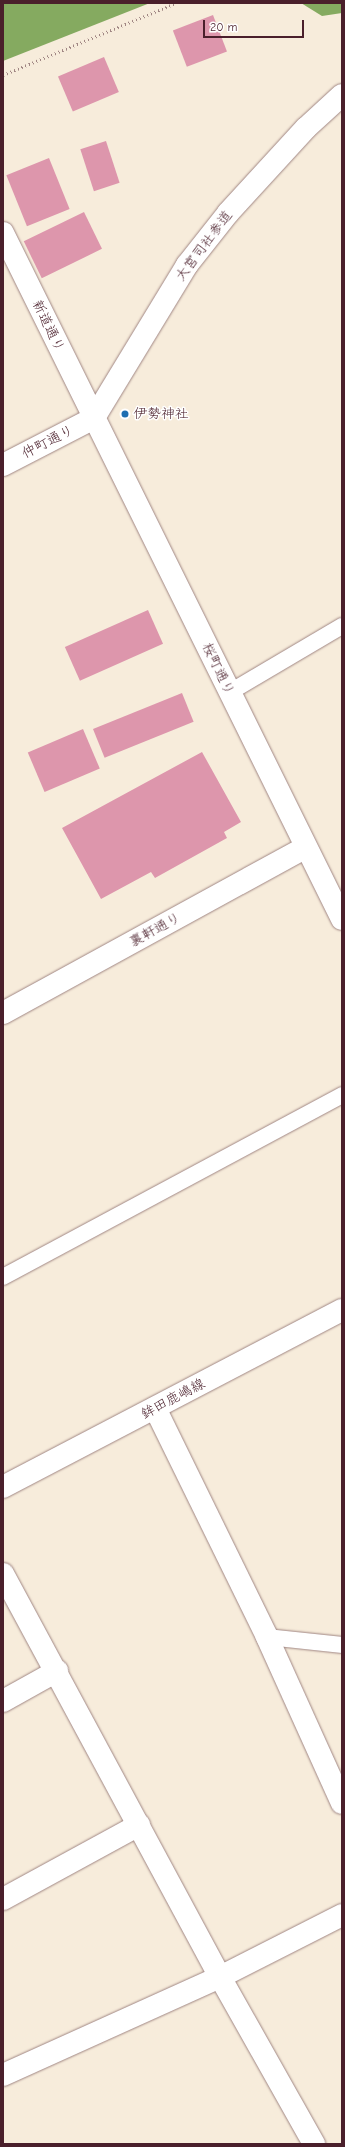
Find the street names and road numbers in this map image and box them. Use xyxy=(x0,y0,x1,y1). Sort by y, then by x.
street label: 大宮司社参道 xyxy=(172,207,236,285)
street label: 新道通り xyxy=(28,297,68,355)
street label: 仲町通り xyxy=(19,422,77,462)
street label: 桜町通り xyxy=(198,640,238,698)
street label: 裏軒通り xyxy=(126,909,184,951)
street label: 鉾田鹿嶋線 xyxy=(138,1375,208,1423)

